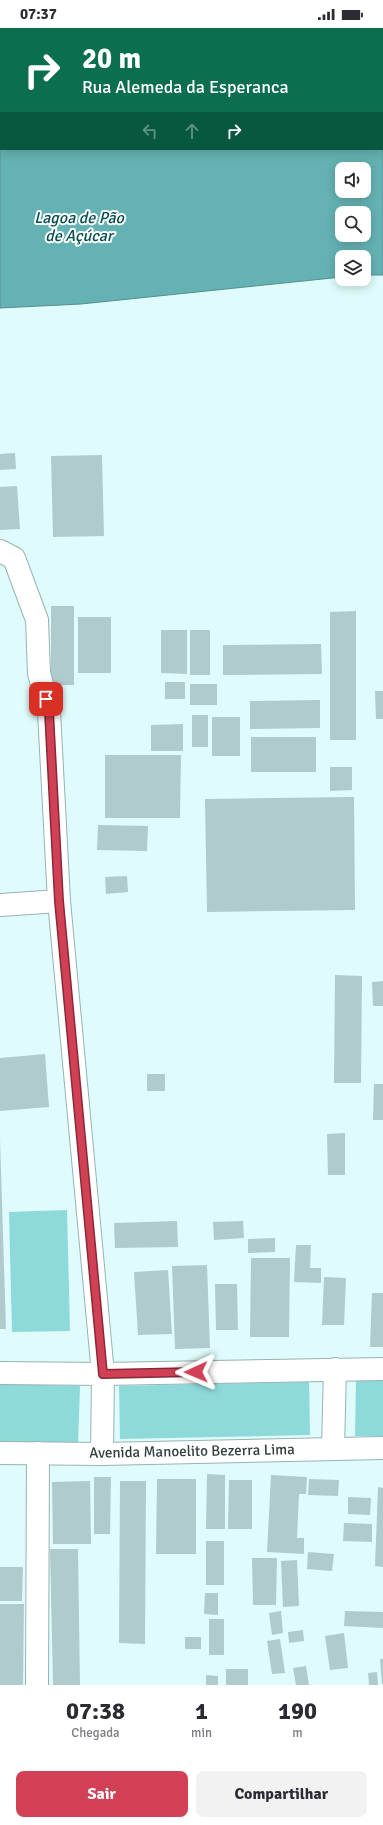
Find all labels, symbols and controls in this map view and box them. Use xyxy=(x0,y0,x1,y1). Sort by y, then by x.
text: 07:37 xyxy=(20,5,57,23)
text: 20 m xyxy=(82,42,141,76)
icon: right xyxy=(16,44,68,96)
text: Rua Alemeda da Esperanca xyxy=(82,76,289,98)
icon: left xyxy=(139,120,161,142)
icon: ahead xyxy=(181,120,203,142)
icon: right xyxy=(223,120,245,142)
map controls xyxy=(335,162,371,286)
button: sound xyxy=(335,162,371,198)
button: search xyxy=(335,206,371,242)
water label: Lagoa de Pão de Açúcar xyxy=(34,208,125,246)
button: layers xyxy=(335,250,371,286)
pin xyxy=(29,682,63,716)
icon: arrive xyxy=(35,688,57,710)
position arrow xyxy=(175,1351,217,1393)
street label: Avenida Manoelito Bezerra Lima xyxy=(89,1440,295,1462)
text: 07:38 xyxy=(66,1696,125,1726)
text: 1 xyxy=(195,1696,208,1726)
text: 190 xyxy=(278,1696,317,1726)
text: Chegada xyxy=(71,1725,120,1741)
text: min xyxy=(191,1725,212,1741)
text: m xyxy=(292,1725,303,1741)
button: Sair xyxy=(16,1771,188,1817)
button: Compartilhar xyxy=(196,1771,367,1817)

